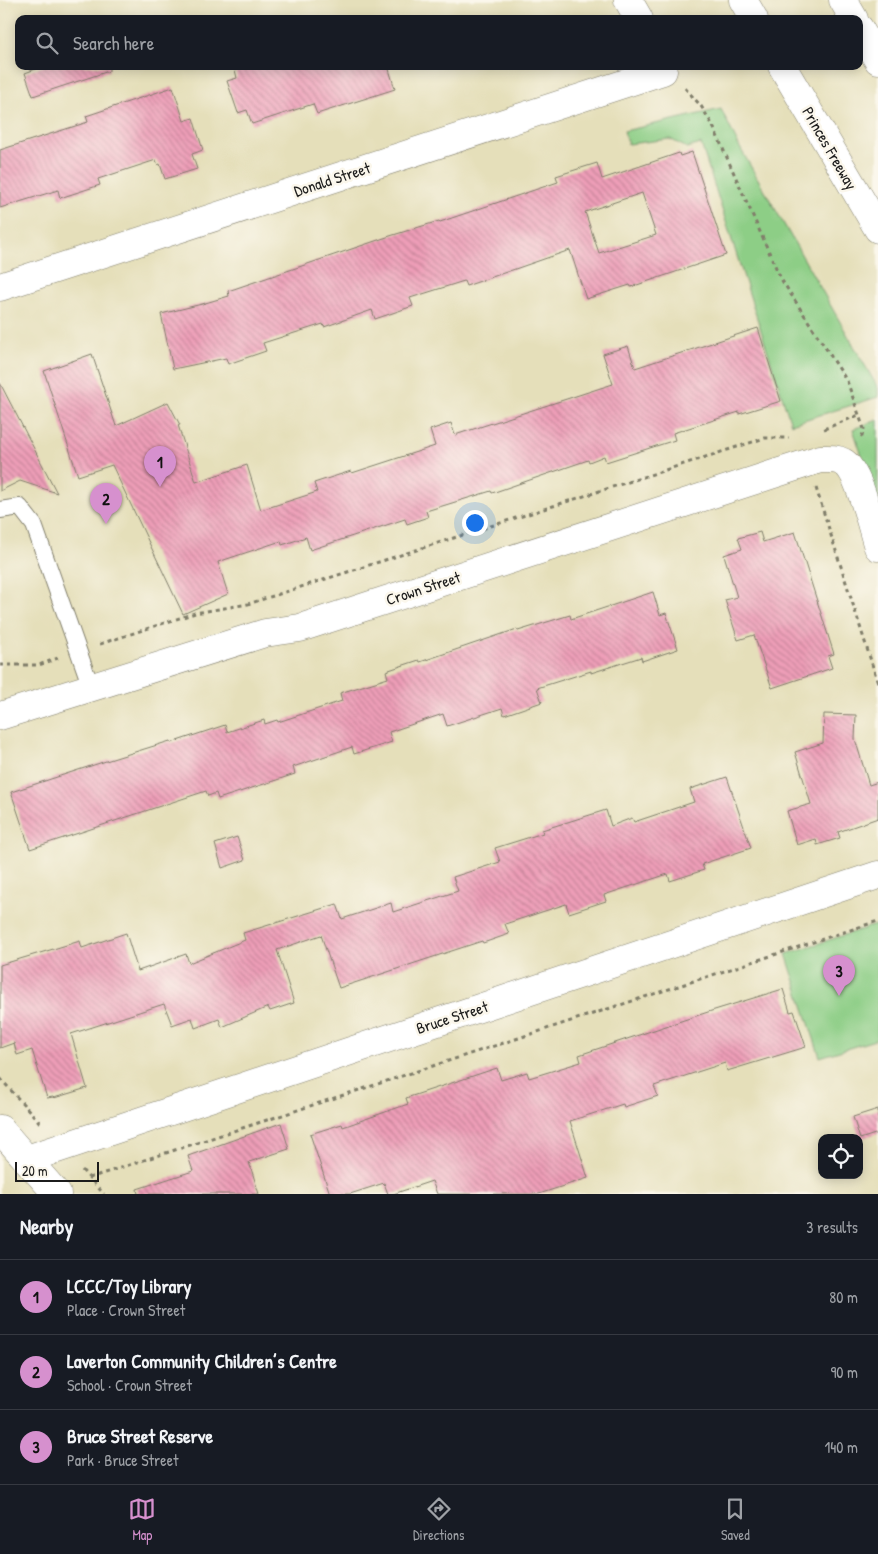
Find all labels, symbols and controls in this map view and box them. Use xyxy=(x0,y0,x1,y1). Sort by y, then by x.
search box xyxy=(15,15,863,70)
icon: search xyxy=(33,29,61,57)
text: Search here xyxy=(73,30,154,56)
street label: Princes Freeway xyxy=(797,102,863,194)
street label: Donald Street xyxy=(291,156,373,202)
pin: 1 xyxy=(144,446,176,487)
pin: 2 xyxy=(90,483,122,524)
your location xyxy=(462,510,488,536)
street label: Crown Street xyxy=(383,565,463,610)
pin: 3 xyxy=(823,955,855,996)
street label: Bruce Street xyxy=(413,995,491,1039)
map controls xyxy=(818,1134,863,1179)
button: locate xyxy=(818,1134,863,1179)
scale bar xyxy=(15,1159,99,1182)
text: 20 m xyxy=(22,1161,48,1180)
text: Nearby xyxy=(20,1212,73,1241)
text: 3 results xyxy=(806,1216,858,1238)
text: LCCC/Toy Library xyxy=(67,1273,192,1299)
text: 1 xyxy=(33,1286,39,1308)
text: 80 m xyxy=(829,1286,858,1308)
text: Place · Crown Street xyxy=(67,1299,185,1321)
text: Laverton Community Children’s Centre xyxy=(67,1348,337,1374)
text: 2 xyxy=(32,1361,40,1383)
text: 90 m xyxy=(830,1361,858,1383)
text: School · Crown Street xyxy=(67,1374,192,1396)
text: Bruce Street Reserve xyxy=(67,1423,213,1449)
text: 3 xyxy=(32,1436,40,1458)
text: 140 m xyxy=(824,1436,858,1458)
text: Park · Bruce Street xyxy=(67,1449,179,1471)
tab: Map xyxy=(128,1495,156,1544)
tab: Directions xyxy=(413,1495,464,1544)
tab: Saved xyxy=(721,1495,750,1544)

